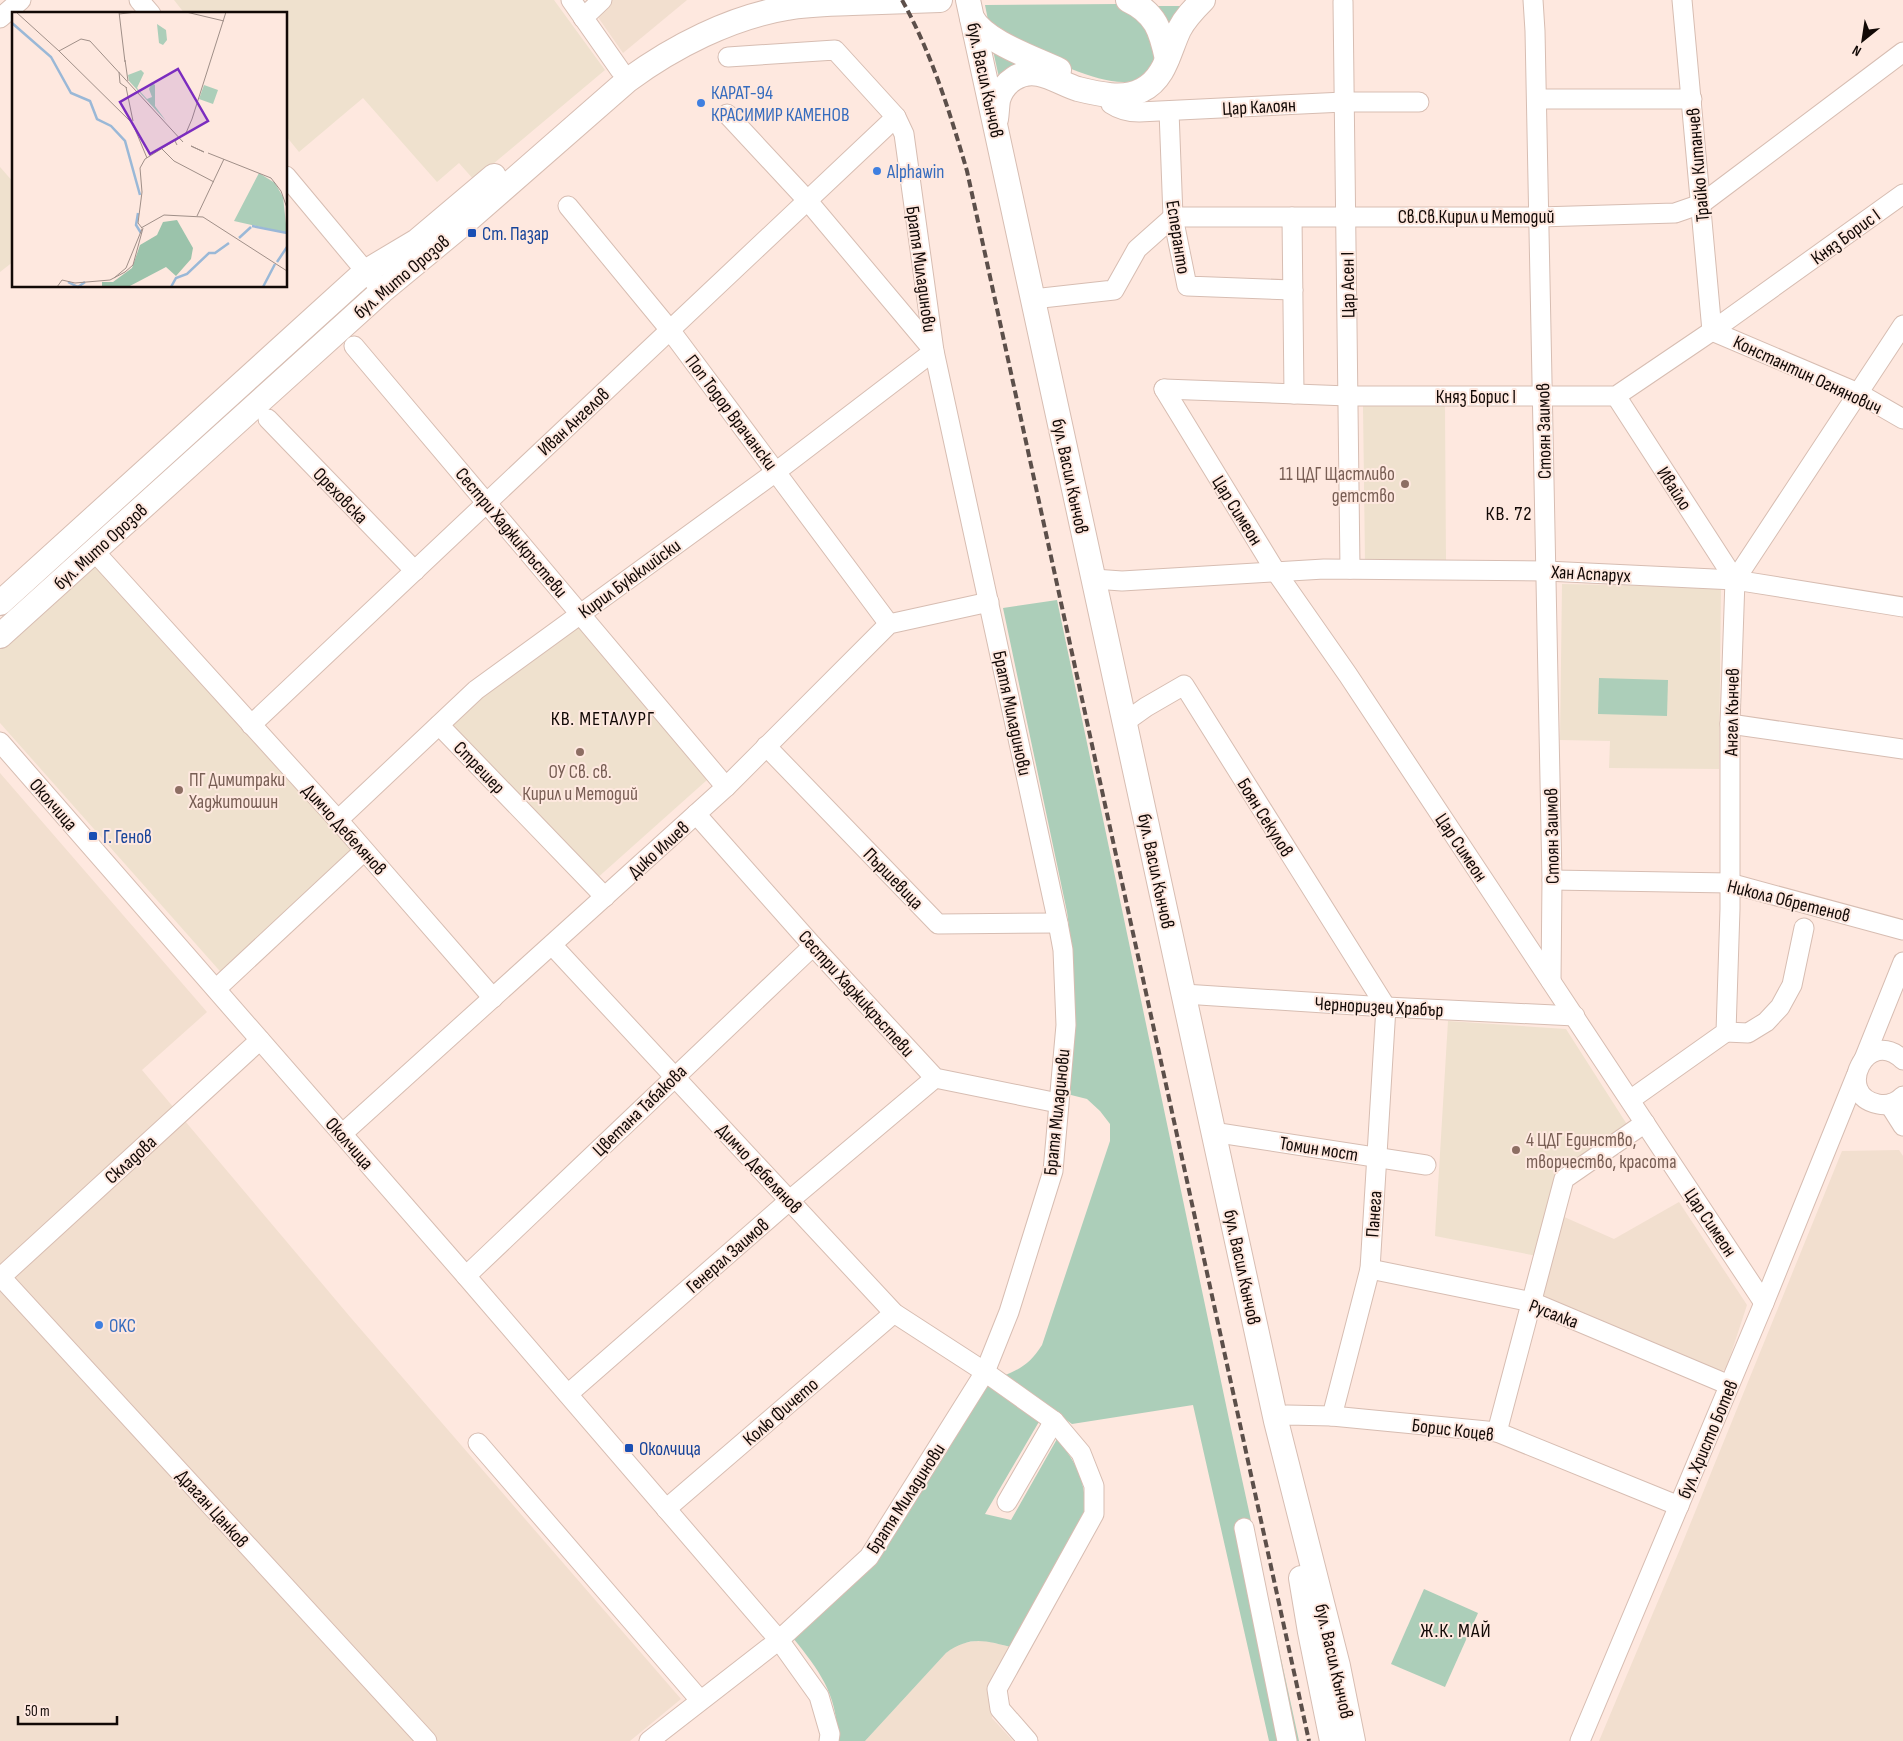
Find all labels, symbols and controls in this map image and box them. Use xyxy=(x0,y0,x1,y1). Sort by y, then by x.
inset map xyxy=(12,12,288,288)
north arrow xyxy=(1838,15,1888,65)
street label: бул. Васил Кънчов xyxy=(961,21,1008,140)
text: N xyxy=(1849,42,1864,60)
place label: КАРАТ-94 КРАСИМИР КАМЕНОВ xyxy=(711,82,849,127)
street label: Цар Калоян xyxy=(1222,94,1296,121)
marker: КАРАТ-94 КРАСИМИР КАМЕНОВ xyxy=(695,97,707,109)
street label: Трайко Китанчев xyxy=(1682,107,1715,223)
place label: Alphawin xyxy=(886,161,944,184)
marker: Alphawin xyxy=(871,165,883,177)
street label: Есперанто xyxy=(1160,199,1195,276)
street label: Княз Борис I xyxy=(1807,204,1885,270)
street label: Братя Миладинови xyxy=(900,205,941,334)
street label: Св.Св.Кирил и Методий xyxy=(1398,206,1554,229)
place label: Ст. Пазар xyxy=(482,223,549,246)
marker: Ст. Пазар xyxy=(466,227,478,239)
street label: бул. Мито Орозов xyxy=(349,230,455,324)
street label: Цар Асен I xyxy=(1336,252,1361,318)
street label: Константин Огнянович xyxy=(1729,331,1885,420)
street label: Поп Тодор Врачански xyxy=(680,351,782,475)
street label: Иван Ангелов xyxy=(533,383,615,461)
street label: Стоян Заимов xyxy=(1532,383,1557,479)
street label: Княз Борис I xyxy=(1436,386,1516,409)
street label: бул. Васил Кънчов xyxy=(1046,417,1093,536)
street label: Ореховска xyxy=(308,463,372,529)
street label: Сестри Хаджикръстеви xyxy=(450,463,572,603)
place label: 11 ЦДГ Щастливо детство xyxy=(1279,463,1395,508)
street label: Ивайло xyxy=(1651,463,1696,515)
street label: Цар Симеон xyxy=(1206,472,1267,550)
marker: 11 ЦДГ Щастливо детство xyxy=(1399,478,1411,490)
street label: бул. Мито Орозов xyxy=(49,499,153,595)
district label: КВ. 72 xyxy=(1486,502,1532,526)
street label: Кирил Буюклийски xyxy=(574,534,685,624)
street label: Хан Аспарух xyxy=(1550,561,1631,588)
street label: Братя Миладинови xyxy=(987,649,1036,778)
street label: Ангел Кънчев xyxy=(1720,668,1745,757)
district label: КВ. МЕТАЛУРГ xyxy=(551,707,655,731)
street label: Стрешер xyxy=(448,737,510,799)
marker: ОУ Св. св. Кирил и Методий xyxy=(574,746,586,758)
place label: ОУ Св. св. Кирил и Методий xyxy=(522,761,638,806)
place label: ПГ Димитраки Хаджитошин xyxy=(188,769,285,814)
street label: Околчица xyxy=(24,774,82,836)
street label: Боян Секулов xyxy=(1232,774,1298,861)
street label: Димчо Дебелянов xyxy=(297,780,391,880)
marker: ПГ Димитраки Хаджитошин xyxy=(173,784,185,796)
street label: Стоян Заимов xyxy=(1540,788,1565,884)
street label: Цар Симеон xyxy=(1429,809,1492,886)
street label: бул. Васил Кънчов xyxy=(1132,812,1179,931)
street label: Дико Илиев xyxy=(624,817,694,884)
place label: Г. Генов xyxy=(103,826,152,849)
marker: Г. Генов xyxy=(87,830,99,842)
street label: Пършевица xyxy=(858,844,928,915)
street label: Никола Обретенов xyxy=(1725,875,1853,928)
street label: Сестри Хаджикръстеви xyxy=(793,926,919,1062)
street label: Черноризец Храбър xyxy=(1314,993,1444,1022)
street label: Братя Миладинови xyxy=(1039,1048,1076,1177)
street label: Цветана Табакова xyxy=(588,1060,692,1162)
street label: Околчица xyxy=(320,1113,378,1175)
street label: Димчо Дебелянов xyxy=(711,1119,807,1219)
place label: 4 ЦДГ Единство, творчество, красота xyxy=(1526,1129,1677,1174)
street label: Складова xyxy=(100,1131,162,1189)
street label: Томин мост xyxy=(1278,1132,1360,1167)
marker: 4 ЦДГ Единство, творчество, красота xyxy=(1510,1144,1522,1156)
street label: Цар Симеон xyxy=(1678,1184,1741,1261)
street label: Панега xyxy=(1361,1190,1388,1238)
street label: бул. Васил Кънчов xyxy=(1218,1208,1265,1327)
street label: Генерал Заимов xyxy=(682,1214,774,1298)
street label: Русалка xyxy=(1526,1295,1581,1334)
place label: OKC xyxy=(109,1315,136,1338)
marker: OKC xyxy=(93,1319,105,1331)
street label: Колю Фичето xyxy=(739,1373,823,1451)
street label: бул. Христо Ботев xyxy=(1673,1377,1744,1502)
street label: Борис Коцев xyxy=(1410,1414,1495,1447)
place label: Околчица xyxy=(639,1438,701,1461)
street label: Братя Миладинови xyxy=(862,1439,951,1558)
marker: Околчица xyxy=(623,1442,635,1454)
street label: Драган Цанков xyxy=(171,1465,253,1553)
street label: бул. Васил Кънчов xyxy=(1309,1602,1358,1721)
district label: Ж.К. МАЙ xyxy=(1420,1619,1492,1643)
scale bar xyxy=(18,1694,116,1726)
text: 50 m xyxy=(25,1702,50,1721)

